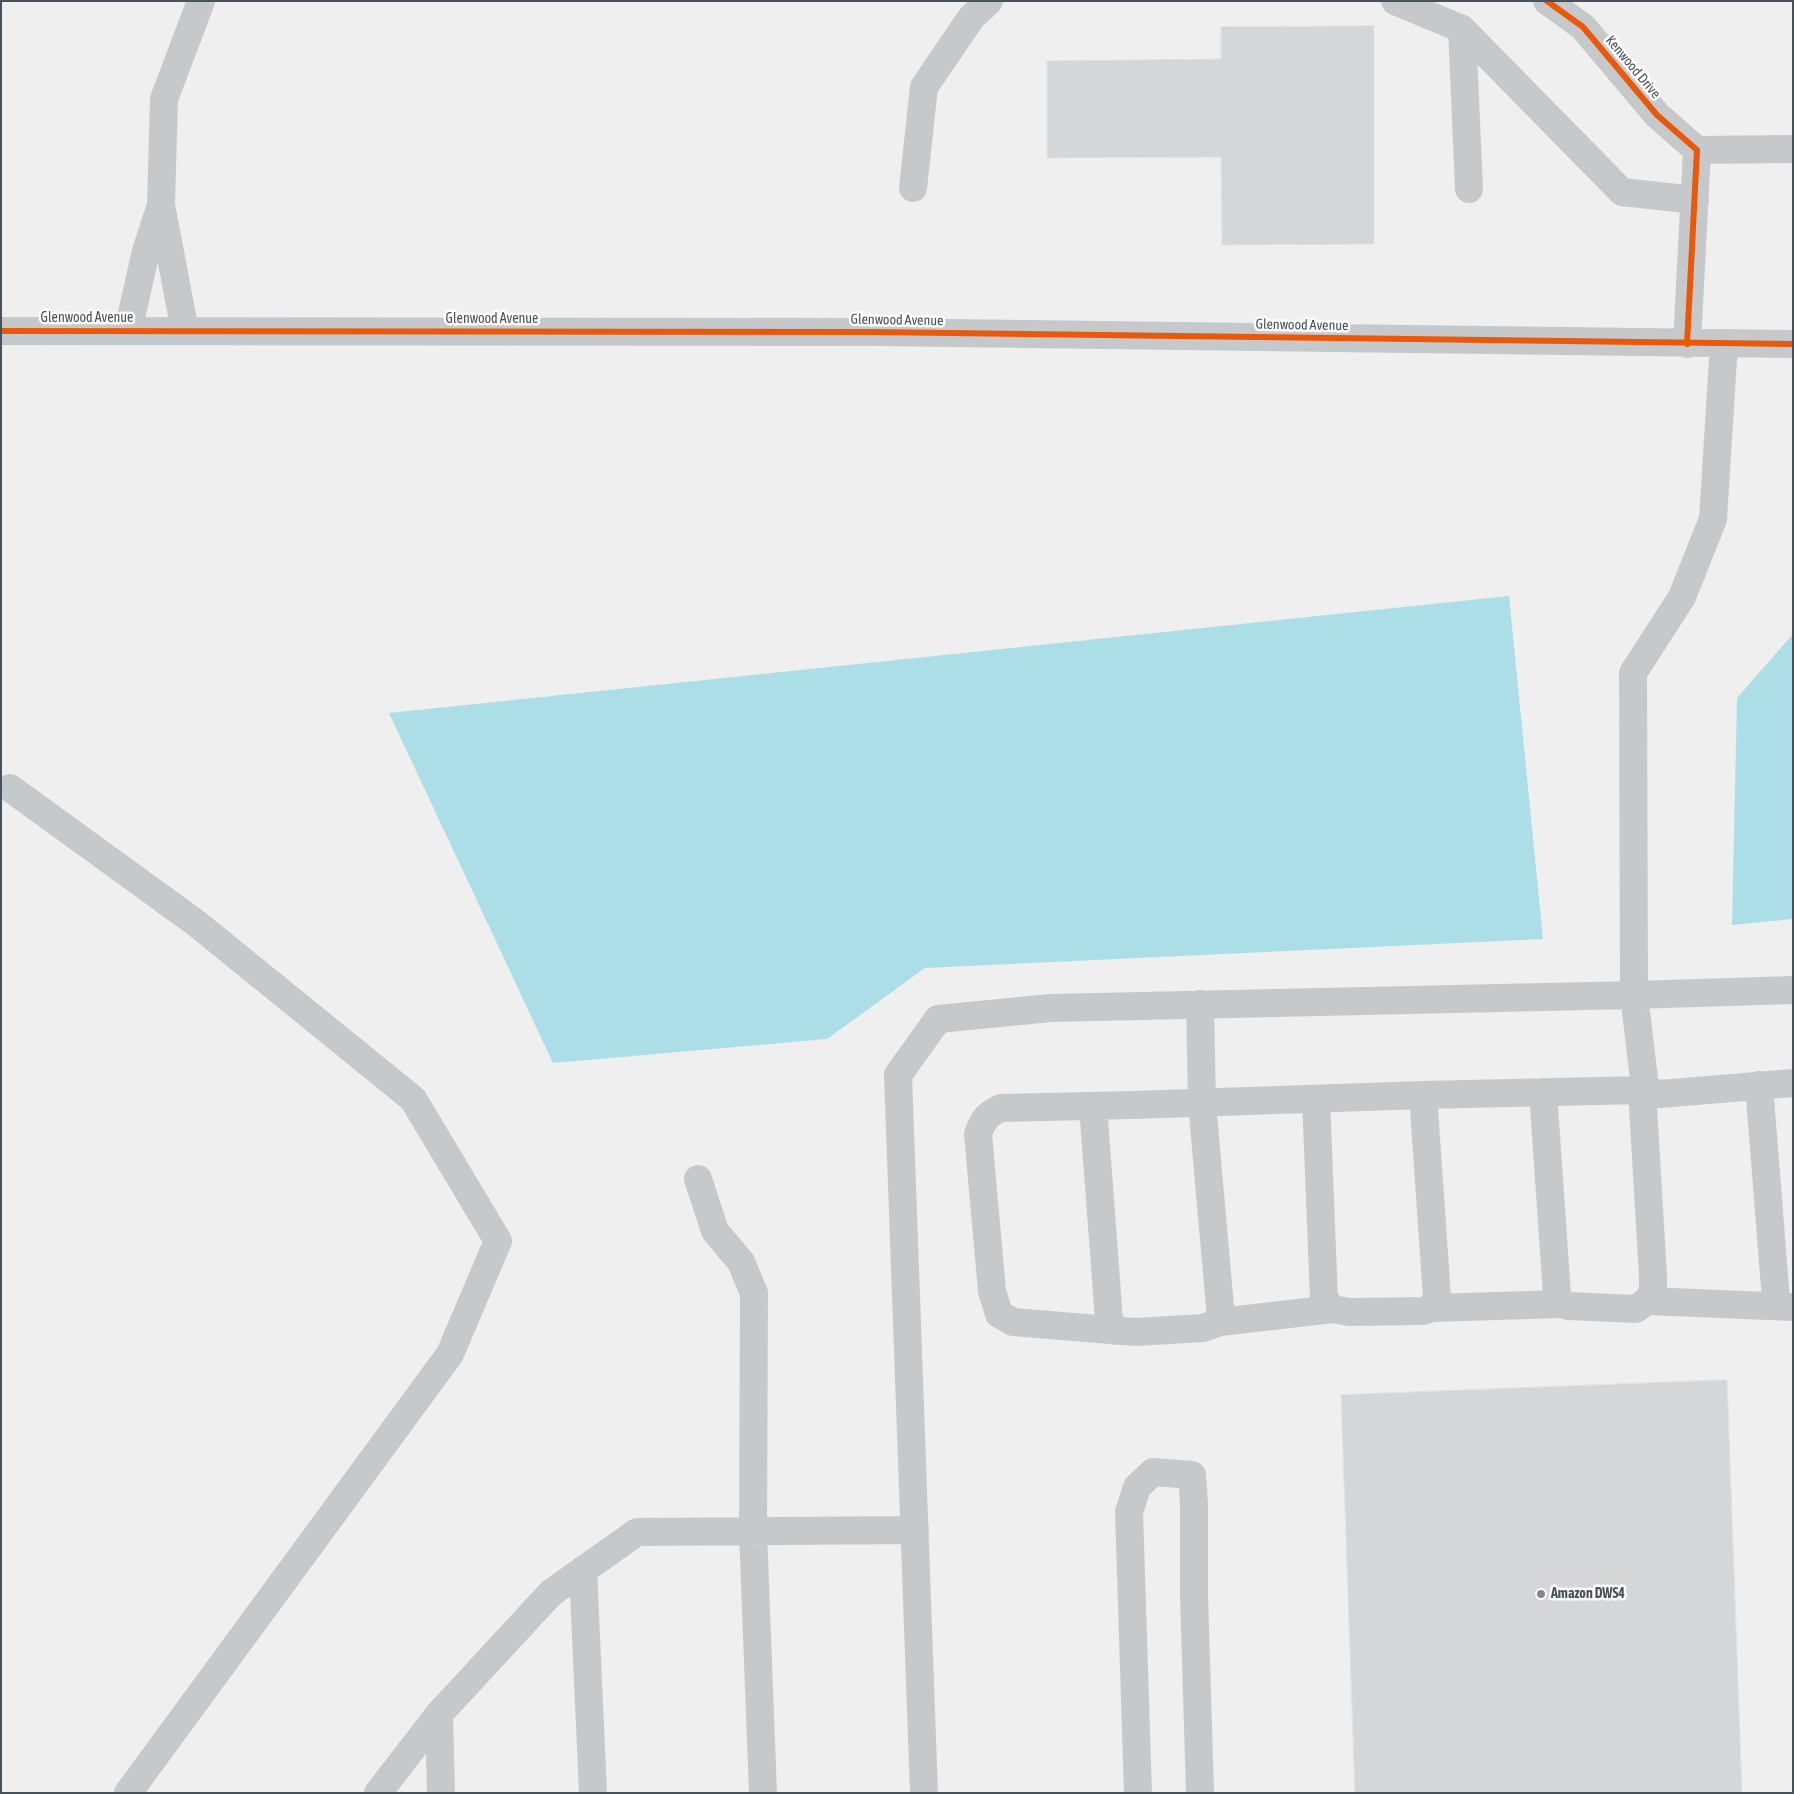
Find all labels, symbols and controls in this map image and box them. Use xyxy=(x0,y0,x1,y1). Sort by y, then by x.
street label: Kenwood Drive xyxy=(1602,32,1664,102)
street label: Glenwood Avenue xyxy=(41,310,133,326)
street label: Glenwood Avenue xyxy=(446,311,538,327)
street label: Glenwood Avenue xyxy=(850,311,944,329)
street label: Glenwood Avenue xyxy=(1255,316,1349,334)
place label: Amazon DWS4 xyxy=(1551,1586,1625,1602)
marker: Amazon DWS4 xyxy=(1535,1588,1547,1600)

